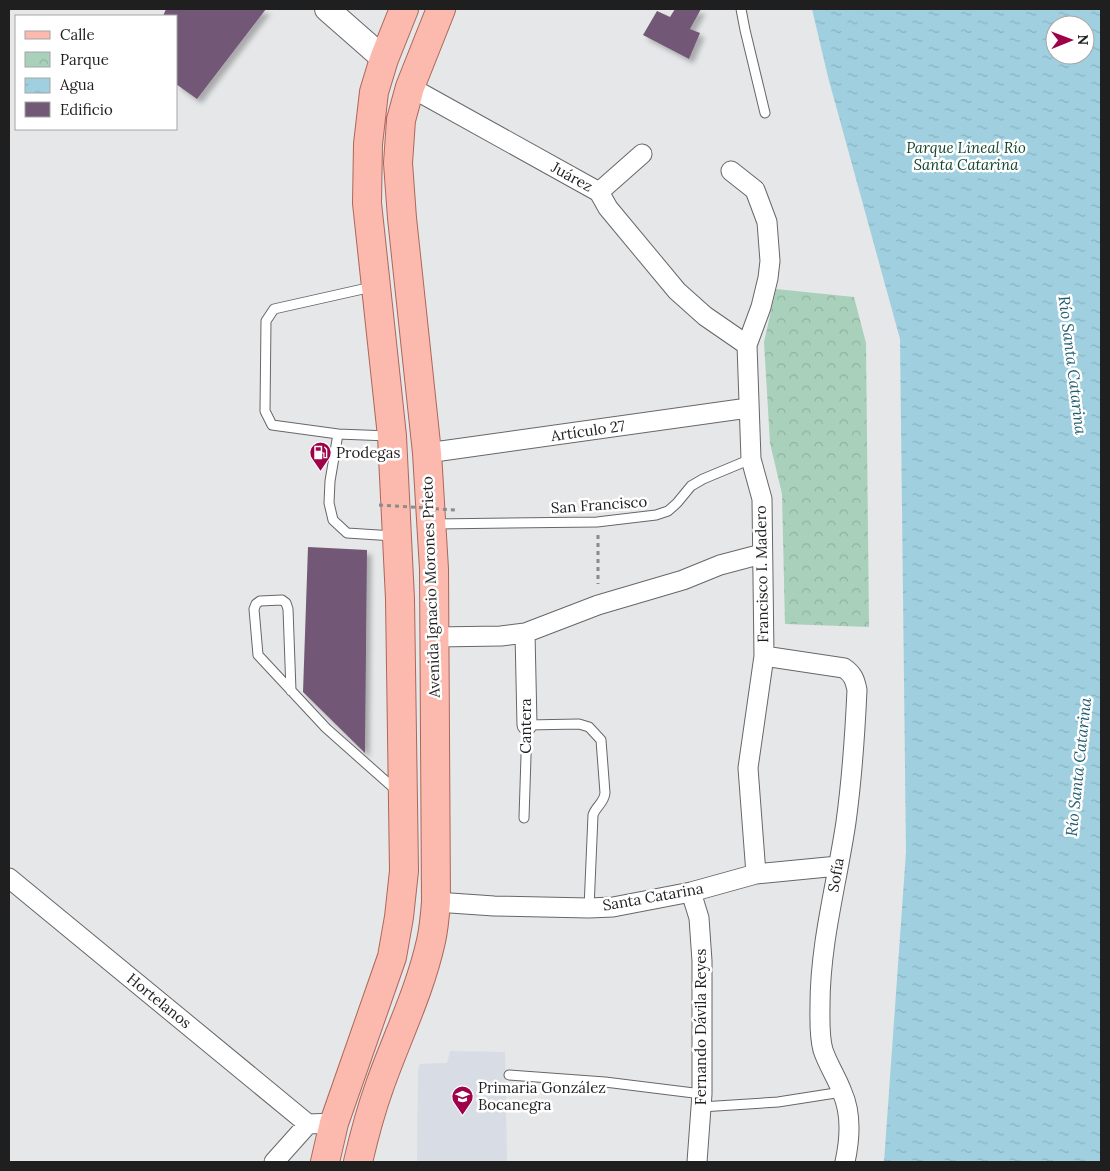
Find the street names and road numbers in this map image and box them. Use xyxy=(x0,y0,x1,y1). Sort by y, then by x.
street label: Juárez xyxy=(547,157,596,196)
street label: Artículo 27 xyxy=(549,416,626,445)
street label: Avenida Ignacio Morones Prieto xyxy=(417,476,444,699)
street label: San Francisco xyxy=(550,492,648,517)
street label: Francisco I. Madero xyxy=(751,505,772,643)
street label: Cantera xyxy=(516,698,535,754)
street label: Sofía xyxy=(823,856,848,894)
street label: Santa Catarina xyxy=(601,878,705,915)
street label: Fernando Dávila Reyes xyxy=(691,949,710,1105)
street label: Hortelanos xyxy=(123,969,195,1032)

